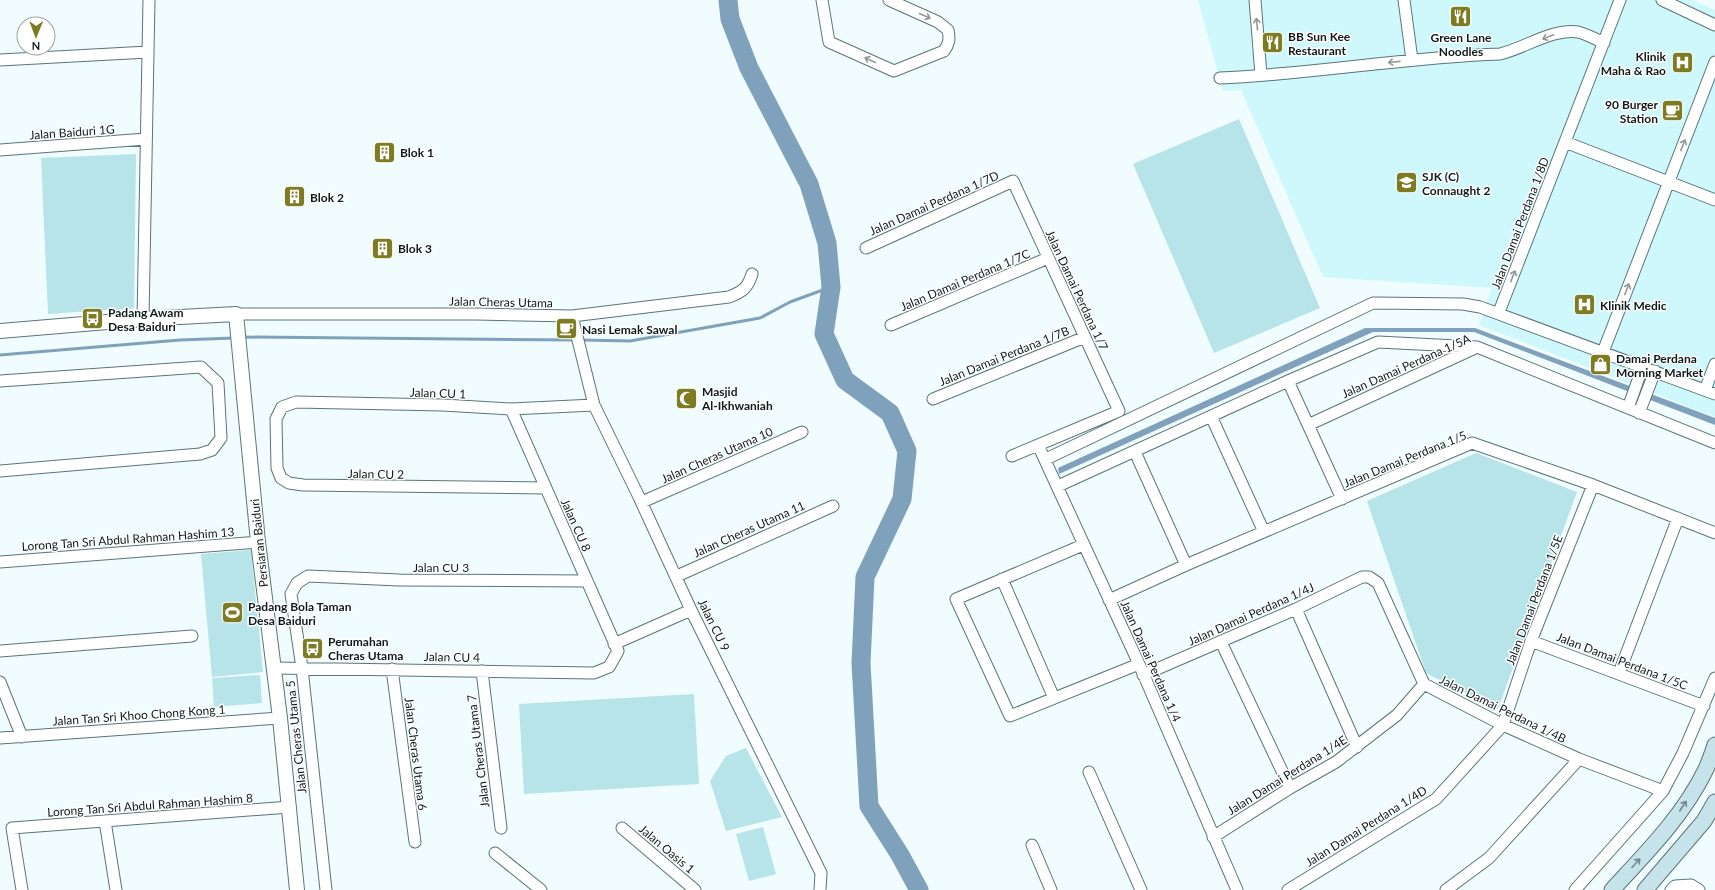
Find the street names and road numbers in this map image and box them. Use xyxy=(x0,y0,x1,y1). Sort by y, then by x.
street label: Jalan Baiduri 1G xyxy=(29,122,115,142)
street label: Jalan Damai Perdana 1/8D xyxy=(1488,155,1552,291)
street label: Jalan Damai Perdana 1/7D xyxy=(867,168,1001,238)
street label: Jalan Damai Perdana 1/7 xyxy=(1042,227,1112,353)
street label: Jalan Damai Perdana 1/7C xyxy=(898,246,1032,314)
street label: Jalan Cheras Utama xyxy=(449,294,553,310)
street label: Jalan Damai Perdana 1/7B xyxy=(937,323,1071,389)
street label: Jalan Damai Perdana 1/5A xyxy=(1339,330,1473,401)
street label: Jalan CU 1 xyxy=(410,385,466,401)
street label: Jalan Cheras Utama 10 xyxy=(659,424,775,486)
street label: Jalan Damai Perdana 1/5 xyxy=(1341,427,1469,491)
street label: Jalan CU 2 xyxy=(348,466,404,482)
street label: Jalan CU 8 xyxy=(558,496,594,554)
street label: Persiaran Baiduri xyxy=(247,498,271,588)
street label: Jalan Cheras Utama 11 xyxy=(691,498,807,560)
street label: Lorong Tan Sri Abdul Rahman Hashim 13 xyxy=(21,524,235,554)
street label: Jalan Damai Perdana 1/5E xyxy=(1502,533,1566,667)
street label: Jalan CU 3 xyxy=(413,560,469,575)
street label: Jalan Damai Perdana 1/4J xyxy=(1186,579,1316,649)
street label: Jalan CU 9 xyxy=(695,596,733,654)
street label: Jalan Damai Perdana 1/4 xyxy=(1117,598,1185,724)
street label: Jalan Damai Perdana 1/5C xyxy=(1554,629,1690,693)
street label: Jalan CU 4 xyxy=(424,649,480,665)
street label: Jalan Damai Perdana 1/4B xyxy=(1437,672,1569,746)
street label: Jalan Cheras Utama 5 xyxy=(283,680,309,794)
street label: Jalan Cheras Utama 7 xyxy=(464,694,492,808)
street label: Jalan Cheras Utama 6 xyxy=(402,697,430,811)
street label: Jalan Tan Sri Khoo Chong Kong 1 xyxy=(52,701,226,729)
street label: Jalan Damai Perdana 1/4E xyxy=(1224,732,1350,818)
street label: Jalan Damai Perdana 1/4D xyxy=(1303,782,1429,870)
street label: Lorong Tan Sri Abdul Rahman Hashim 8 xyxy=(47,790,253,820)
street label: Jalan Oasis 1 xyxy=(636,821,698,877)

